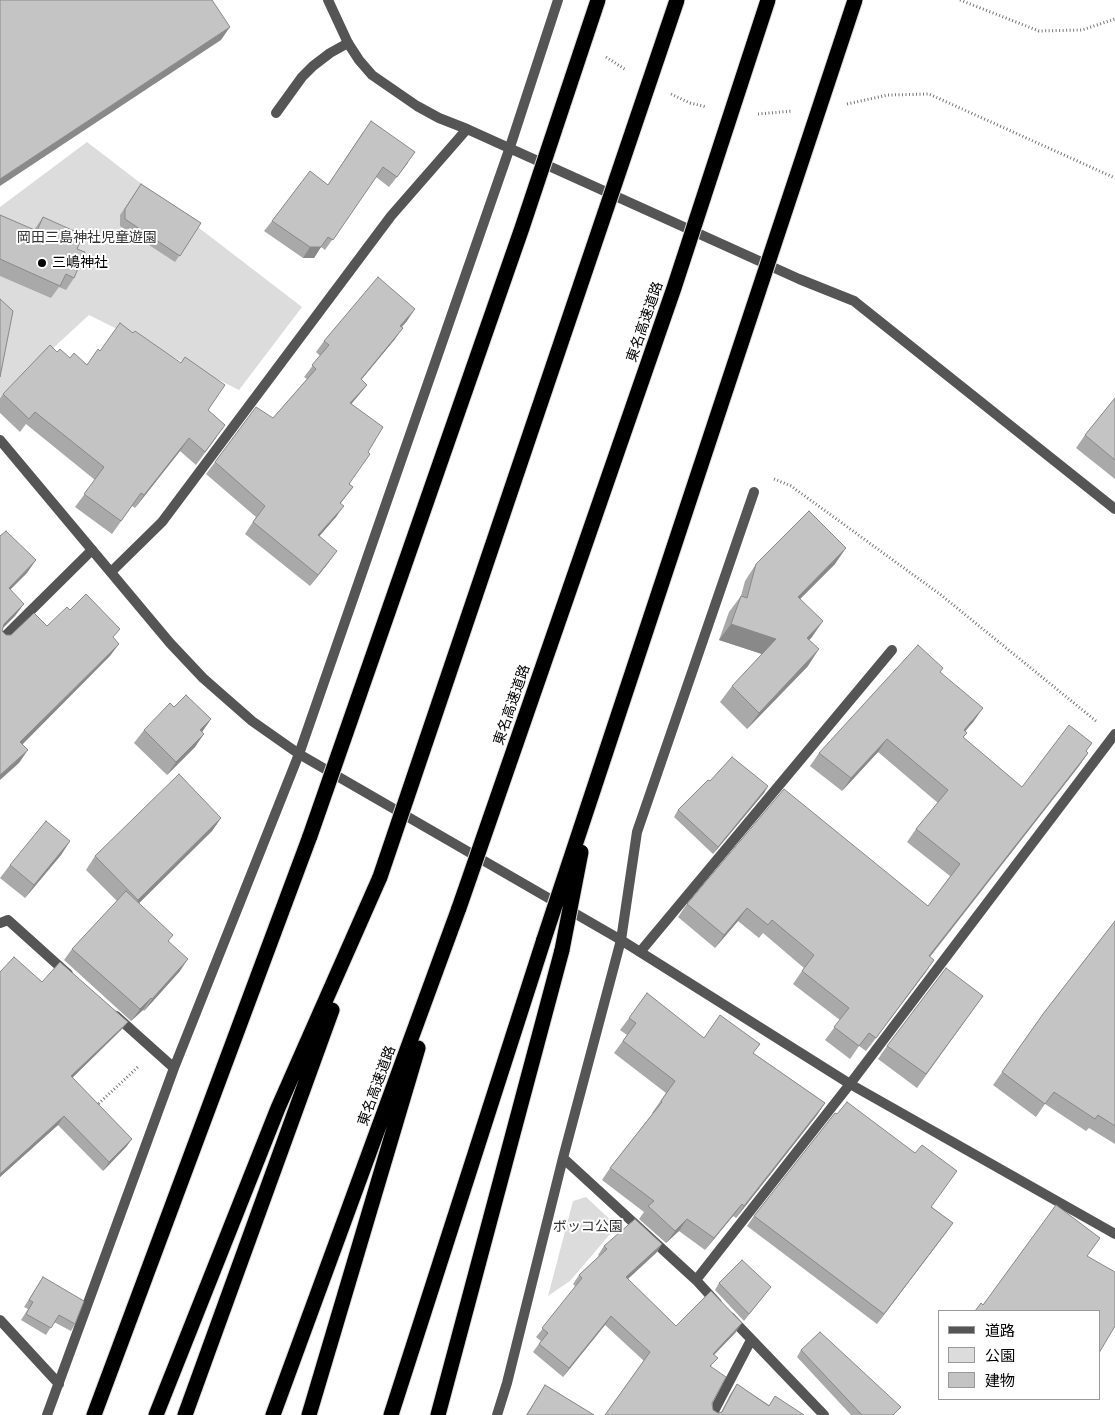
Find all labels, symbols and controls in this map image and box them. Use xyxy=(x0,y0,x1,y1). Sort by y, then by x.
park label: 岡田三島神社児童遊園 xyxy=(17,230,157,246)
place label: 三嶋神社 xyxy=(52,255,108,271)
marker: 三嶋神社 xyxy=(36,257,48,269)
street label: 東名高速道路 xyxy=(623,280,667,364)
street label: 東名高速道路 xyxy=(490,663,534,747)
street label: 東名高速道路 xyxy=(355,1044,399,1128)
park label: ボッコ公園 xyxy=(553,1219,623,1235)
legend xyxy=(938,1310,1100,1400)
text: 道路 xyxy=(985,1322,1015,1340)
text: 公園 xyxy=(985,1347,1015,1365)
text: 建物 xyxy=(985,1372,1015,1390)

